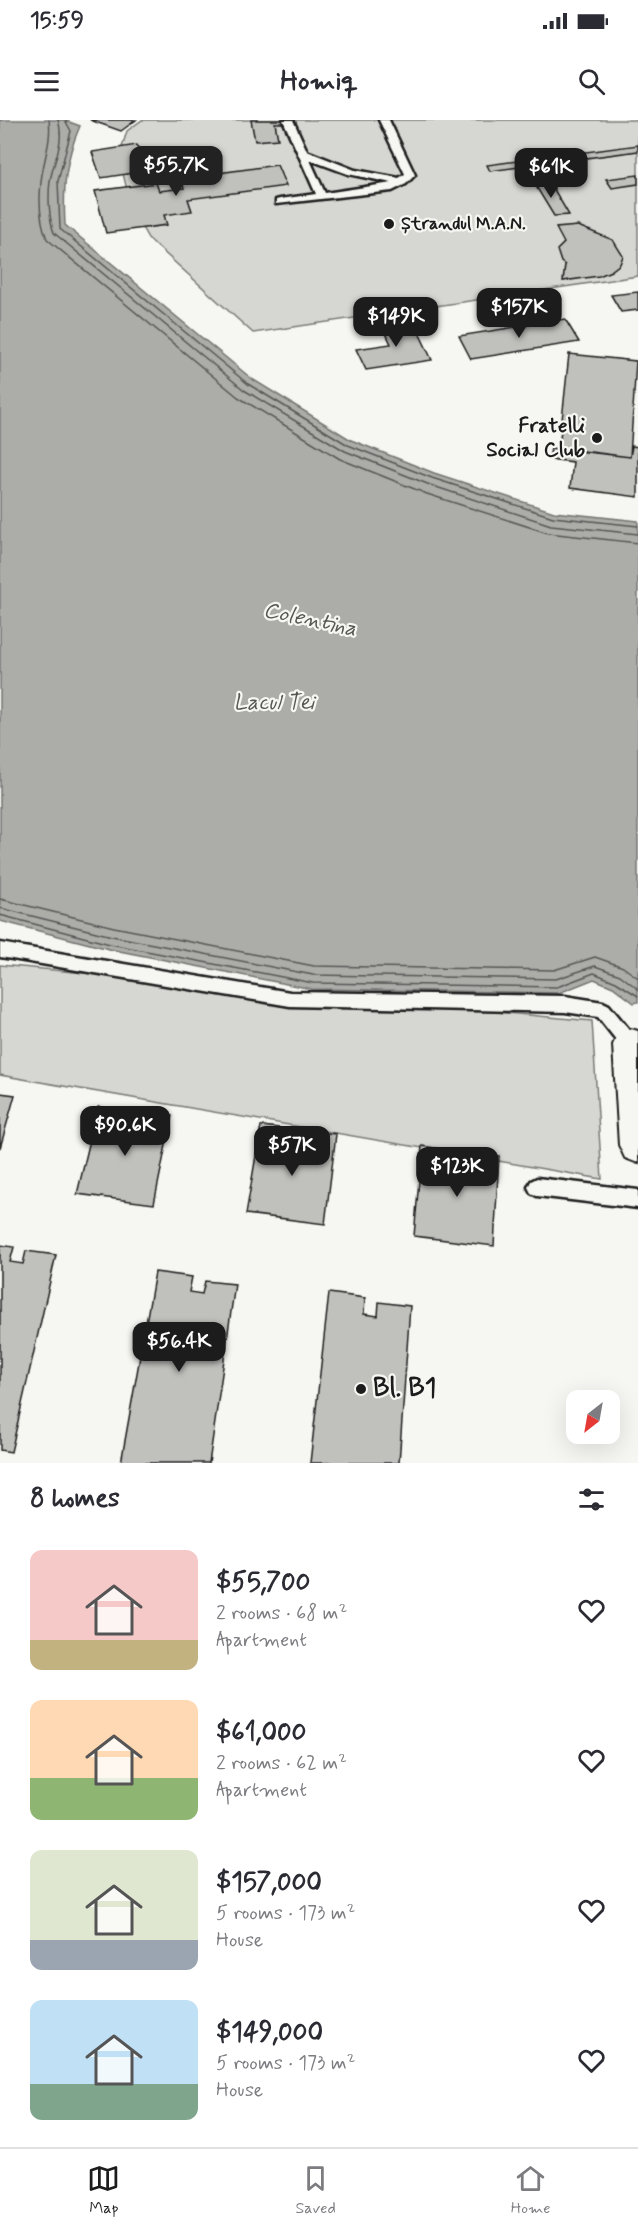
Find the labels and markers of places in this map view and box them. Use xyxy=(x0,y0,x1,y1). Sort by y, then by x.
pin: $55.7K xyxy=(127,146,225,197)
pin: $61K xyxy=(515,148,587,199)
place label: Ștrandul M.A.N. xyxy=(401,212,526,236)
marker: Ștrandul M.A.N. xyxy=(382,217,396,231)
pin: $157K xyxy=(477,288,561,339)
pin: $149K xyxy=(354,297,438,348)
place label: Fratelli Social Club xyxy=(486,412,585,464)
marker: Fratelli Social Club xyxy=(590,431,604,445)
pin: $90.6K xyxy=(76,1106,174,1157)
pin: $57K xyxy=(256,1126,328,1177)
pin: $123K xyxy=(415,1147,499,1198)
pin: $56.4K xyxy=(130,1322,228,1373)
place label: Bl. B1 xyxy=(373,1372,436,1406)
marker: Bl. B1 xyxy=(354,1382,368,1396)

